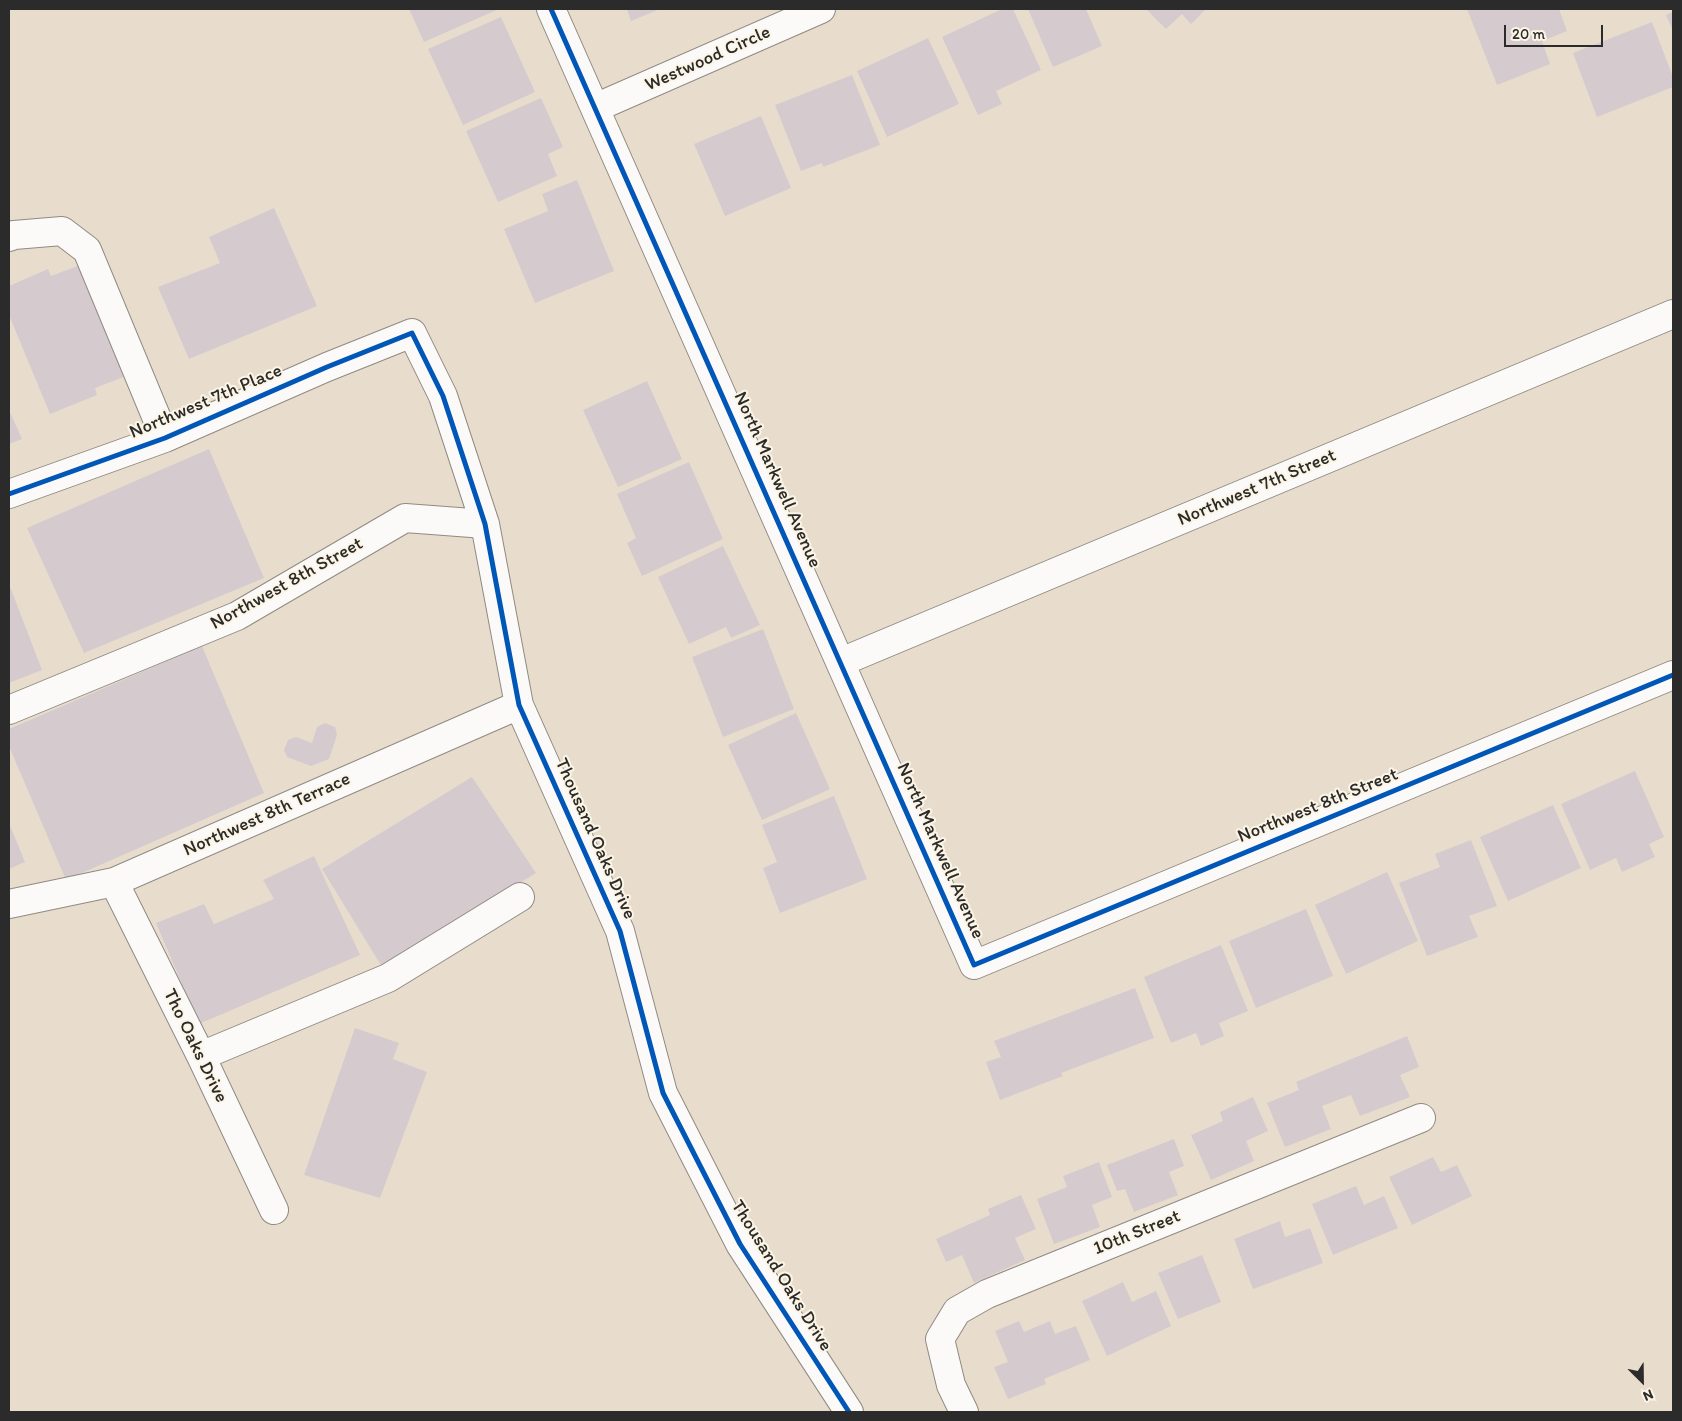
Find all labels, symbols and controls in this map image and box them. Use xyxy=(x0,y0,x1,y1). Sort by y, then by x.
scale bar xyxy=(1507,15,1606,47)
street label: Westwood Circle xyxy=(642,21,774,97)
text: 20 m xyxy=(1512,25,1545,43)
street label: Northwest 7th Place xyxy=(126,360,286,444)
street label: North Markwell Avenue xyxy=(728,389,826,571)
street label: Northwest 7th Street xyxy=(1174,444,1340,532)
street label: Northwest 8th Street xyxy=(207,533,367,635)
street label: Thousand Oaks Drive xyxy=(549,755,641,923)
street label: North Markwell Avenue xyxy=(891,760,989,942)
street label: Northwest 8th Street xyxy=(1234,763,1402,849)
street label: Northwest 8th Terrace xyxy=(180,768,354,862)
street label: Tho Oaks Drive xyxy=(158,985,232,1107)
street label: Thousand Oaks Drive xyxy=(725,1196,837,1356)
street label: 10th Street xyxy=(1090,1205,1184,1261)
north arrow xyxy=(1617,1356,1667,1406)
text: N xyxy=(1640,1386,1656,1405)

